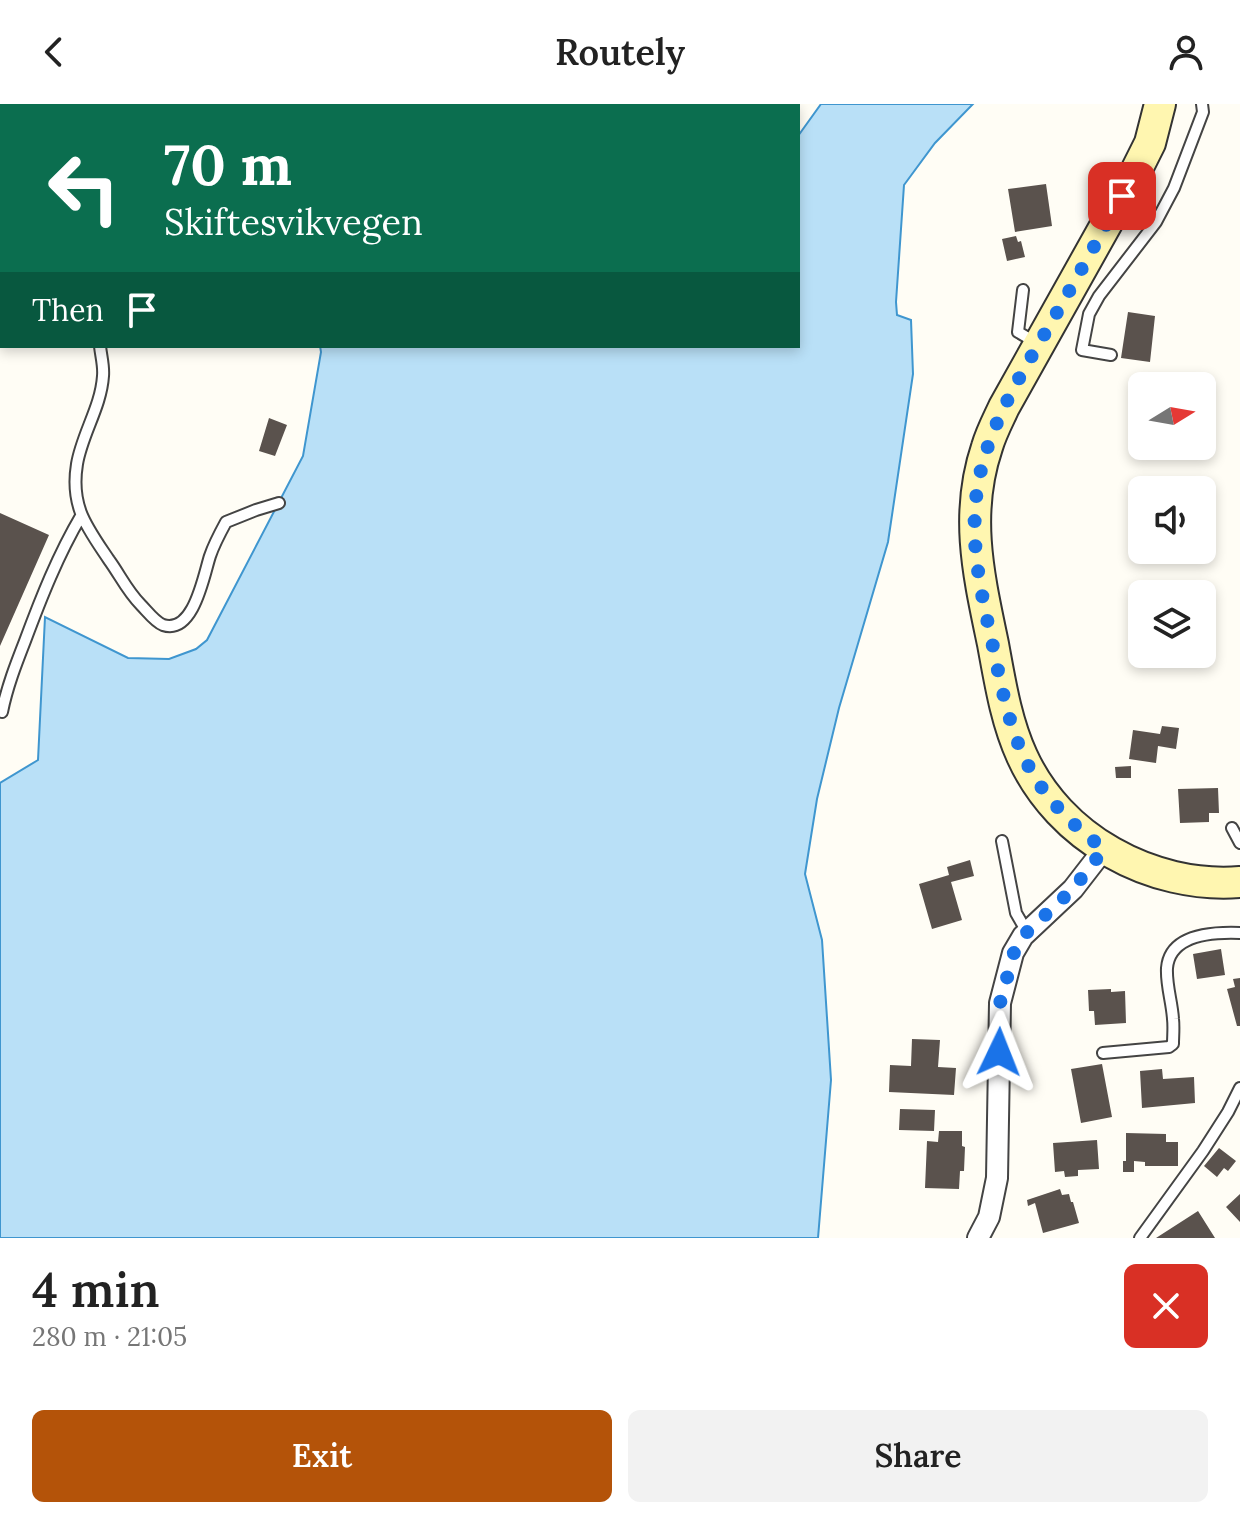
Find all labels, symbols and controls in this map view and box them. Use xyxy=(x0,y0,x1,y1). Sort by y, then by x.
text: Routely xyxy=(555,29,685,75)
icon: back xyxy=(32,30,76,74)
icon: person xyxy=(1164,30,1208,74)
text: 70 m xyxy=(164,129,292,200)
icon: left xyxy=(32,136,136,240)
pin xyxy=(1088,162,1156,230)
icon: arrive xyxy=(1100,174,1144,218)
text: Skiftesvikvegen xyxy=(164,199,423,245)
icon: arrive xyxy=(120,288,164,332)
text: Then xyxy=(32,291,104,329)
north arrow xyxy=(1128,372,1216,460)
map controls xyxy=(1128,372,1216,668)
button: sound xyxy=(1128,476,1216,564)
button: layers xyxy=(1128,580,1216,668)
position arrow xyxy=(957,1010,1041,1094)
text: 4 min xyxy=(32,1259,160,1320)
button: close xyxy=(1124,1264,1208,1348)
text: 280 m · 21:05 xyxy=(32,1320,187,1353)
button: Exit xyxy=(32,1410,612,1502)
button: Share xyxy=(628,1410,1208,1502)

